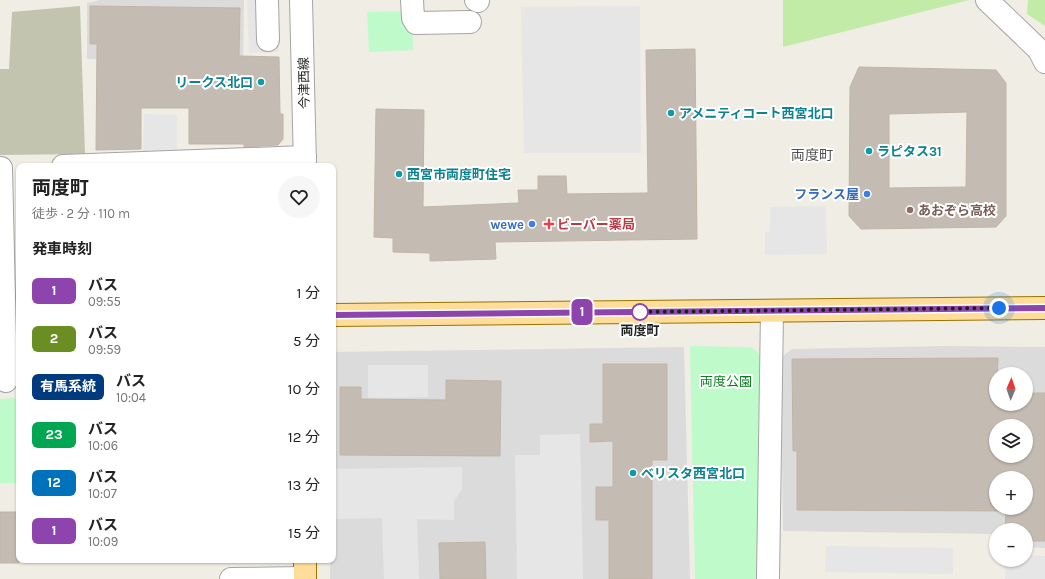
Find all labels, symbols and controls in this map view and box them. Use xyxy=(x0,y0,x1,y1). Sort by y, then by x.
street label: 今津西線 xyxy=(296,57,312,109)
place label: リークス北口 xyxy=(175,75,253,90)
marker: リークス北口 xyxy=(256,77,266,87)
place label: アメニティコート西宮北口 xyxy=(679,106,834,121)
marker: アメニティコート西宮北口 xyxy=(666,108,676,118)
place label: ラピタス31 xyxy=(877,144,942,159)
marker: ラピタス31 xyxy=(864,146,874,156)
district label: 両度町 xyxy=(791,147,833,164)
place label: 西宮市両度町住宅 xyxy=(407,167,511,182)
marker: 西宮市両度町住宅 xyxy=(394,169,404,179)
button: heart xyxy=(278,176,320,218)
text: 両度町 xyxy=(32,177,89,199)
place label: フランス屋 xyxy=(794,187,859,202)
marker: フランス屋 xyxy=(862,189,872,199)
place label: あおぞら高校 xyxy=(918,203,996,218)
marker: あおぞら高校 xyxy=(905,205,915,215)
text: 徒歩 · 2 分 · 110 m xyxy=(32,206,130,221)
place label: wewe xyxy=(491,217,524,232)
place label: ビーバー薬局 xyxy=(557,217,635,232)
marker: wewe xyxy=(527,219,537,229)
marker: ビーバー薬局 xyxy=(544,219,554,229)
text: 発車時刻 xyxy=(32,240,92,258)
text: バス xyxy=(88,276,118,294)
text: 1 xyxy=(52,282,57,299)
text: 1 分 xyxy=(296,284,320,302)
text: 09:55 xyxy=(88,294,121,309)
your location xyxy=(989,298,1009,318)
line badge: 1 xyxy=(569,299,595,325)
text: 1 xyxy=(580,303,585,320)
marker: 両度町 xyxy=(631,303,649,321)
place label: 両度町 xyxy=(620,323,660,338)
text: バス xyxy=(88,324,118,342)
text: 2 xyxy=(50,330,58,347)
text: 5 分 xyxy=(293,332,320,350)
text: 09:59 xyxy=(88,342,121,357)
north arrow xyxy=(989,367,1033,411)
map controls xyxy=(989,367,1033,567)
text: バス xyxy=(116,372,146,390)
park label: 両度公園 xyxy=(700,374,752,389)
text: 有馬系統 xyxy=(40,378,96,395)
text: 10 分 xyxy=(288,380,320,398)
text: 10:04 xyxy=(116,390,146,405)
button: layers xyxy=(989,419,1033,463)
text: バス xyxy=(88,420,118,438)
text: 23 xyxy=(45,426,63,443)
text: 12 分 xyxy=(288,428,320,446)
text: 10:06 xyxy=(88,438,118,453)
place label: ベリスタ西宮北口 xyxy=(641,466,745,481)
text: バス xyxy=(88,468,118,486)
marker: ベリスタ西宮北口 xyxy=(628,468,638,478)
button: + xyxy=(989,471,1033,515)
text: 12 xyxy=(47,474,61,491)
text: 13 分 xyxy=(288,476,320,494)
text: 10:07 xyxy=(88,486,117,501)
text: バス xyxy=(88,516,118,534)
text: 1 xyxy=(52,522,57,539)
button: − xyxy=(989,523,1033,567)
text: 15 分 xyxy=(288,524,320,542)
text: 10:09 xyxy=(88,534,118,549)

